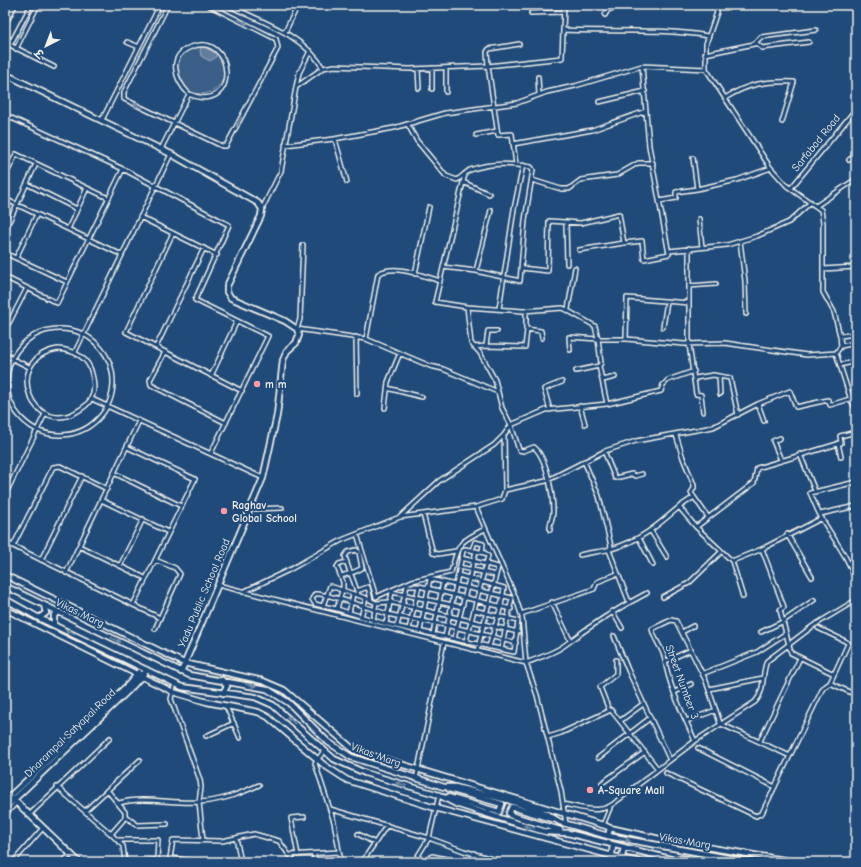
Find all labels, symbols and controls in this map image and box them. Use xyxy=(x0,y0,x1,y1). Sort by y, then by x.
one-way arrow xyxy=(237,19,248,25)
north arrow xyxy=(26,26,66,66)
text: उ xyxy=(31,45,47,61)
one-way arrow xyxy=(133,102,144,109)
street label: Sarfabad Road xyxy=(789,112,843,174)
one-way arrow xyxy=(236,116,243,128)
place label: m m xyxy=(265,378,287,391)
marker: m m xyxy=(252,379,262,389)
place label: Raghav Global School xyxy=(232,499,297,525)
marker: Raghav Global School xyxy=(219,506,229,516)
street label: Yadu Public School Road xyxy=(175,536,233,649)
street label: Vikas Marg xyxy=(54,596,106,630)
one-way arrow xyxy=(64,629,75,635)
one-way arrow xyxy=(110,637,121,643)
street label: Street Number 3 xyxy=(663,643,701,721)
one-way arrow xyxy=(245,682,257,688)
street label: Dharampal Satyapal Road xyxy=(22,686,118,780)
one-way arrow xyxy=(286,715,296,725)
street label: Vikas Marg xyxy=(349,740,403,770)
one-way arrow xyxy=(395,781,407,787)
place label: A-Square Mall xyxy=(598,784,664,797)
marker: A-Square Mall xyxy=(585,785,595,795)
one-way arrow xyxy=(523,824,536,830)
street label: Vikas Marg xyxy=(658,830,712,852)
one-way arrow xyxy=(619,837,631,843)

